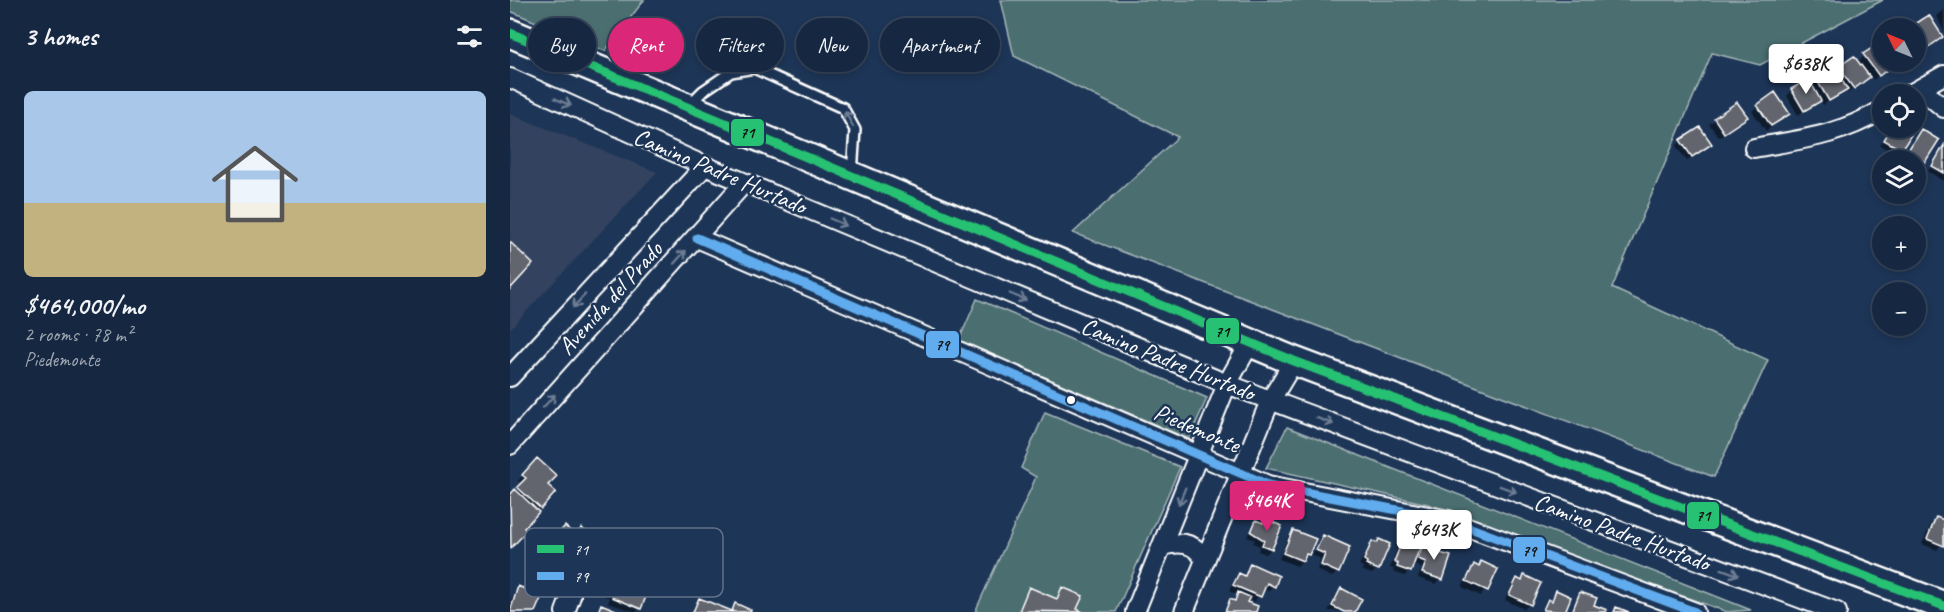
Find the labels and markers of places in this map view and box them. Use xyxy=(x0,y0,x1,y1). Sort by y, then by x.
pin: $638K xyxy=(1764,44,1848,95)
unlabelled marker xyxy=(1065,394,1077,406)
pin: $464K xyxy=(1225,481,1309,532)
pin: $643K xyxy=(1392,510,1476,561)

